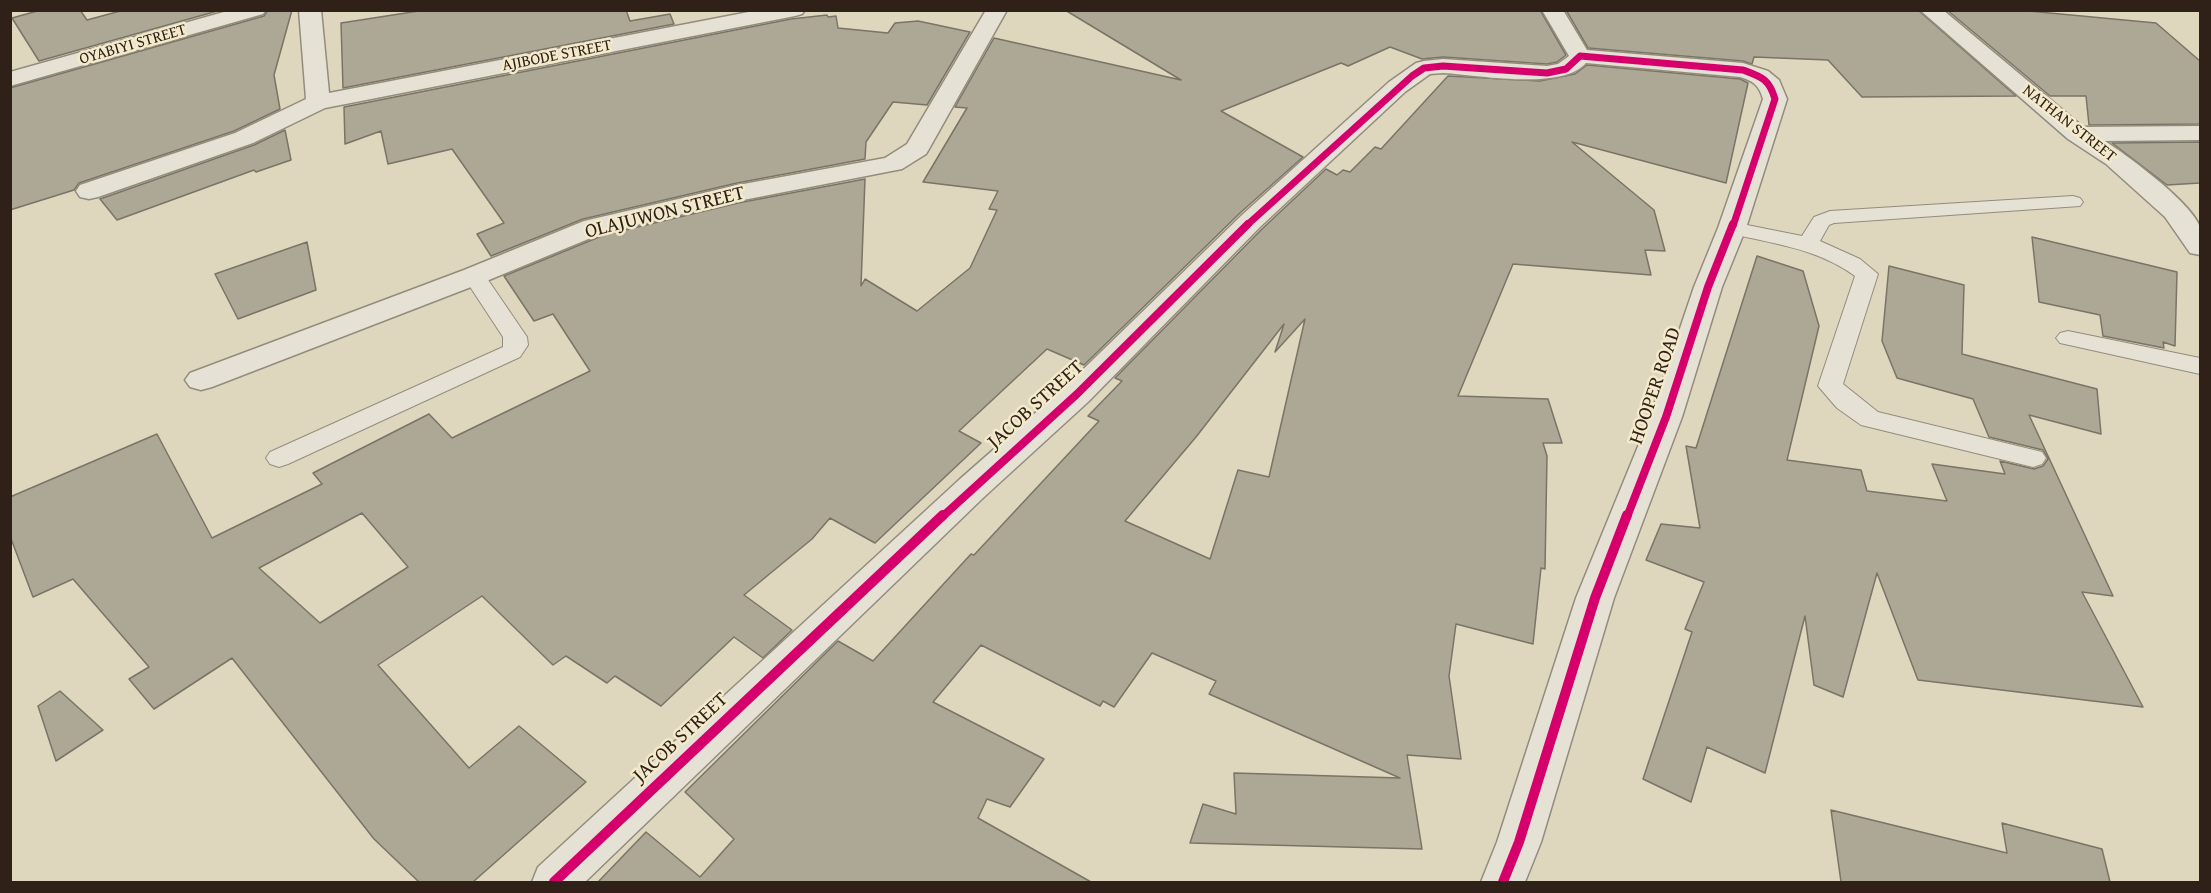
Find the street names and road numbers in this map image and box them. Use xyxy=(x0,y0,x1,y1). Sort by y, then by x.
street label: OYABIYI STREET xyxy=(77,21,189,69)
street label: AJIBODE STREET xyxy=(501,36,613,76)
street label: NATHAN STREET xyxy=(2018,81,2120,167)
street label: OLAJUWON STREET xyxy=(583,182,747,244)
street label: HOOPER ROAD xyxy=(1625,325,1687,447)
street label: JACOB STREET xyxy=(983,356,1089,454)
street label: JACOB STREET xyxy=(629,688,733,788)

